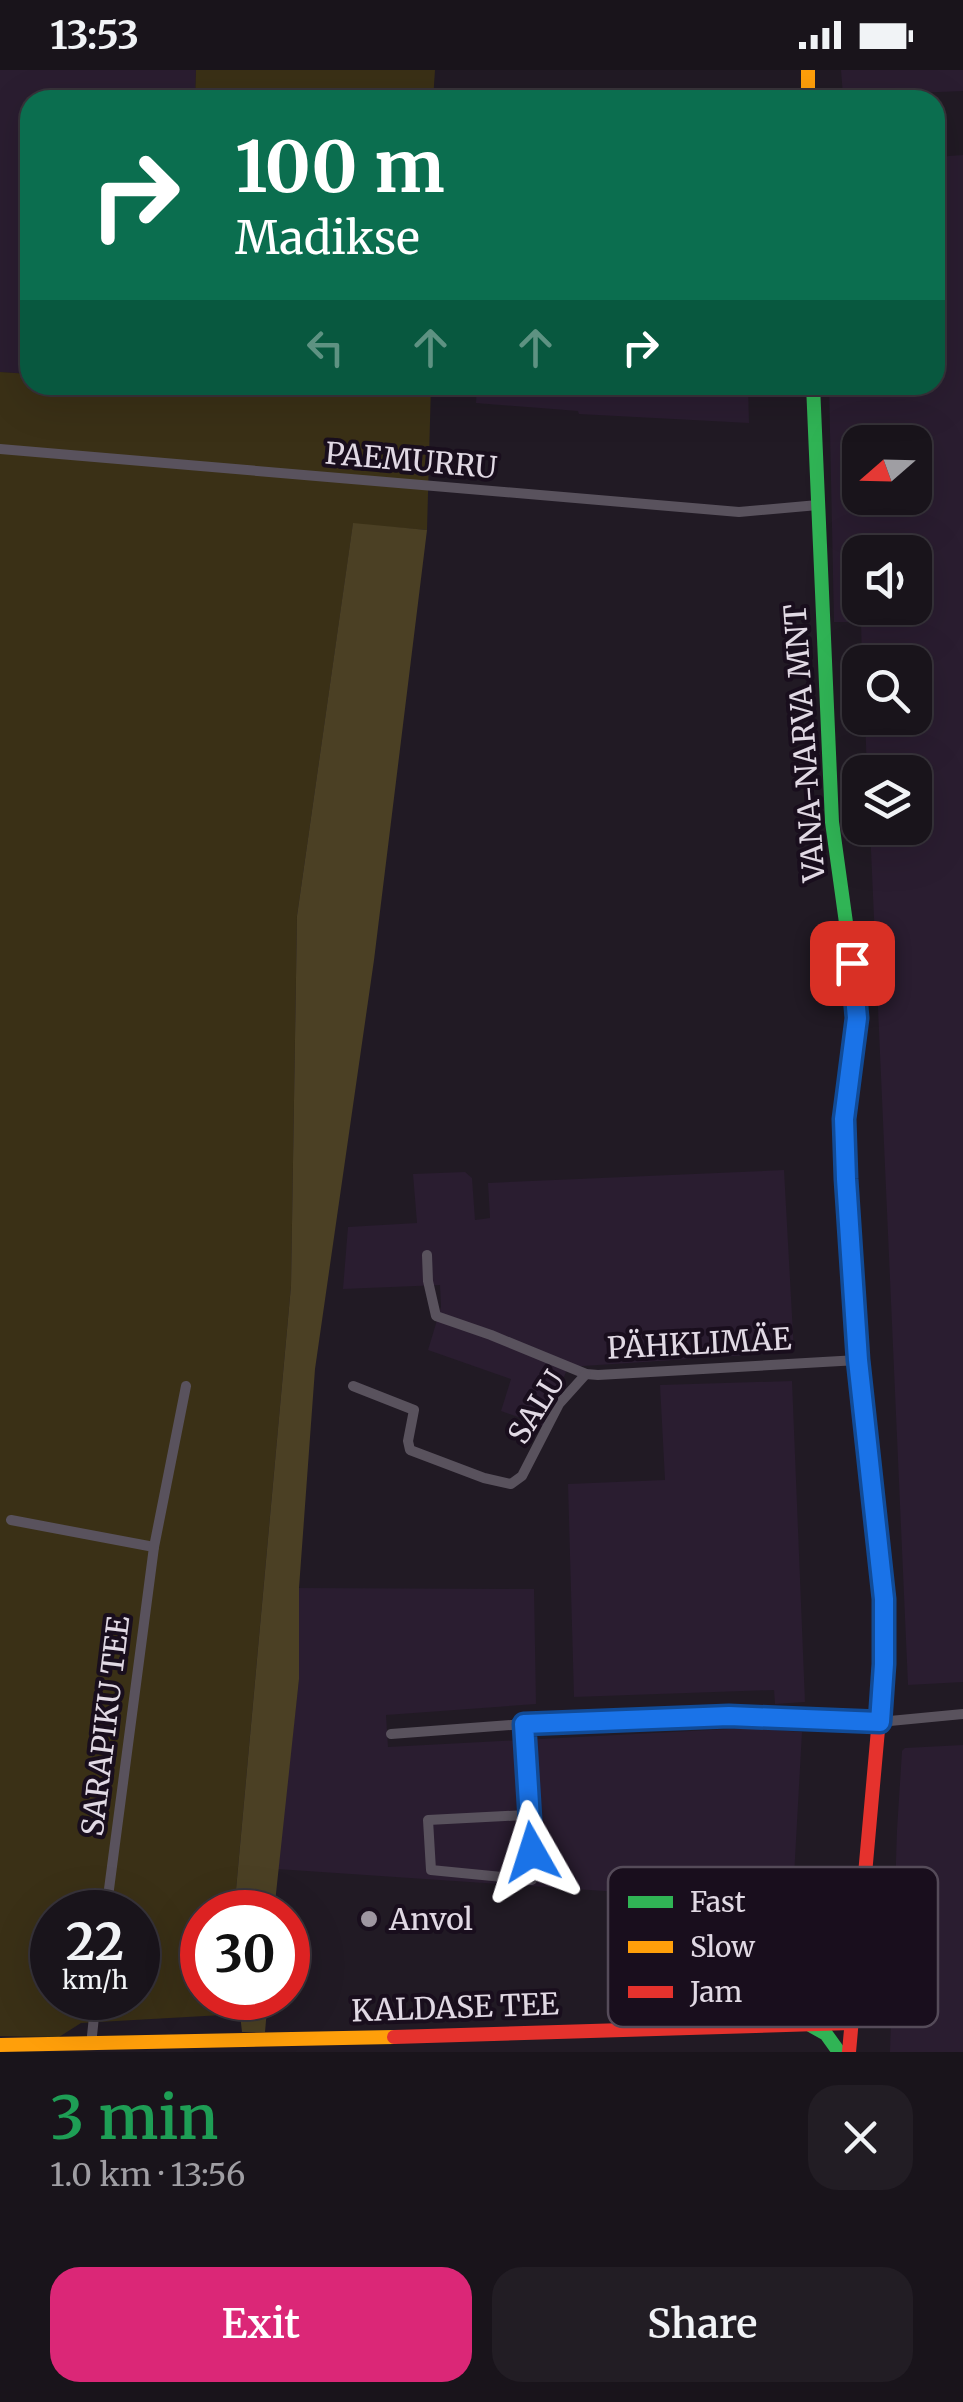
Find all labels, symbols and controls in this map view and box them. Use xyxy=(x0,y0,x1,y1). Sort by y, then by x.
text: 13:53 xyxy=(50,12,139,59)
text: 100 m xyxy=(235,123,445,211)
icon: right xyxy=(70,130,200,260)
text: Madikse xyxy=(235,210,420,266)
icon: left xyxy=(298,320,353,375)
icon: ahead xyxy=(403,320,458,375)
icon: ahead xyxy=(508,320,563,375)
icon: right xyxy=(613,320,668,375)
north arrow xyxy=(842,425,932,515)
map controls xyxy=(842,425,932,845)
street label: PAEMURRU xyxy=(323,434,499,486)
button: sound xyxy=(842,535,932,625)
street label: VANA-NARVA MNT xyxy=(775,603,833,884)
button: search xyxy=(842,645,932,735)
button: layers xyxy=(842,755,932,845)
pin xyxy=(810,921,895,1006)
icon: arrive xyxy=(825,936,880,991)
street label: PÄHKLIMÄE xyxy=(606,1319,792,1367)
street label: SALU xyxy=(499,1363,573,1451)
street label: SARAPIKU TEE xyxy=(73,1614,137,1838)
position arrow xyxy=(480,1800,584,1904)
legend xyxy=(608,1867,938,2027)
text: Fast xyxy=(690,1884,746,1920)
speed limit sign: 30 xyxy=(180,1890,310,2020)
place label: Anvol xyxy=(388,1900,473,1938)
marker: Anvol xyxy=(358,1908,380,1930)
text: 22 xyxy=(66,1911,124,1974)
text: Slow xyxy=(690,1929,755,1965)
text: km/h xyxy=(62,1964,128,1996)
text: Jam xyxy=(689,1974,743,2010)
street label: KALDASE TEE xyxy=(351,1984,559,2030)
text: 3 min xyxy=(50,2080,218,2155)
button: close xyxy=(808,2085,913,2190)
text: 1.0 km · 13:56 xyxy=(50,2155,245,2195)
button: Exit xyxy=(50,2267,472,2382)
button: Share xyxy=(492,2267,913,2382)

